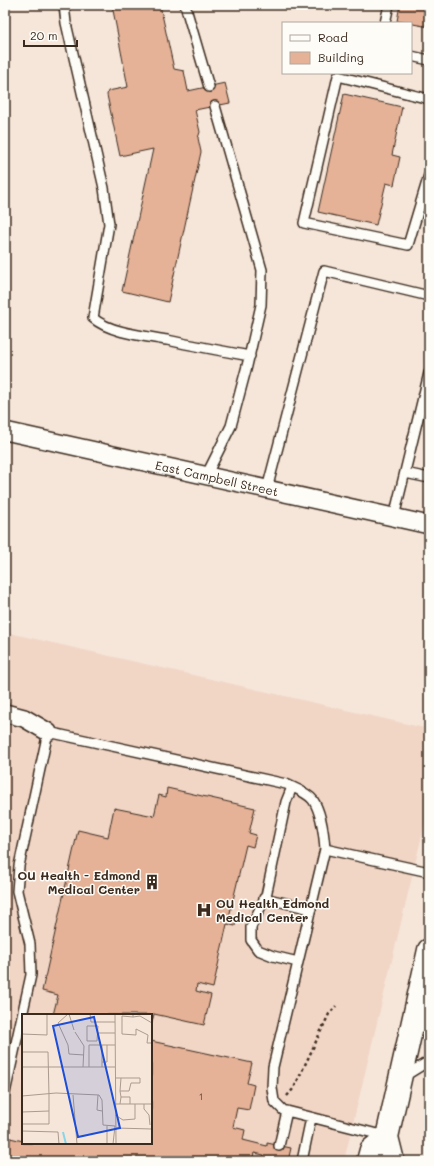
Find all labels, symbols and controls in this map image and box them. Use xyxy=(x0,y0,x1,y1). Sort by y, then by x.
scale bar xyxy=(24,22,77,48)
legend xyxy=(282,22,412,74)
text: 20 m xyxy=(30,27,58,43)
text: Road xyxy=(318,29,348,45)
text: Building xyxy=(318,49,364,65)
street label: East Campbell Street xyxy=(154,457,280,499)
place label: OU Health - Edmond Medical Center xyxy=(17,867,140,897)
building icon: OU Health - Edmond Medical Center xyxy=(143,873,161,891)
place label: OU Health Edmond Medical Center xyxy=(216,895,330,925)
hospital icon: OU Health Edmond Medical Center xyxy=(195,901,213,919)
inset map xyxy=(22,1014,152,1144)
house number: 1 xyxy=(199,1089,203,1103)

